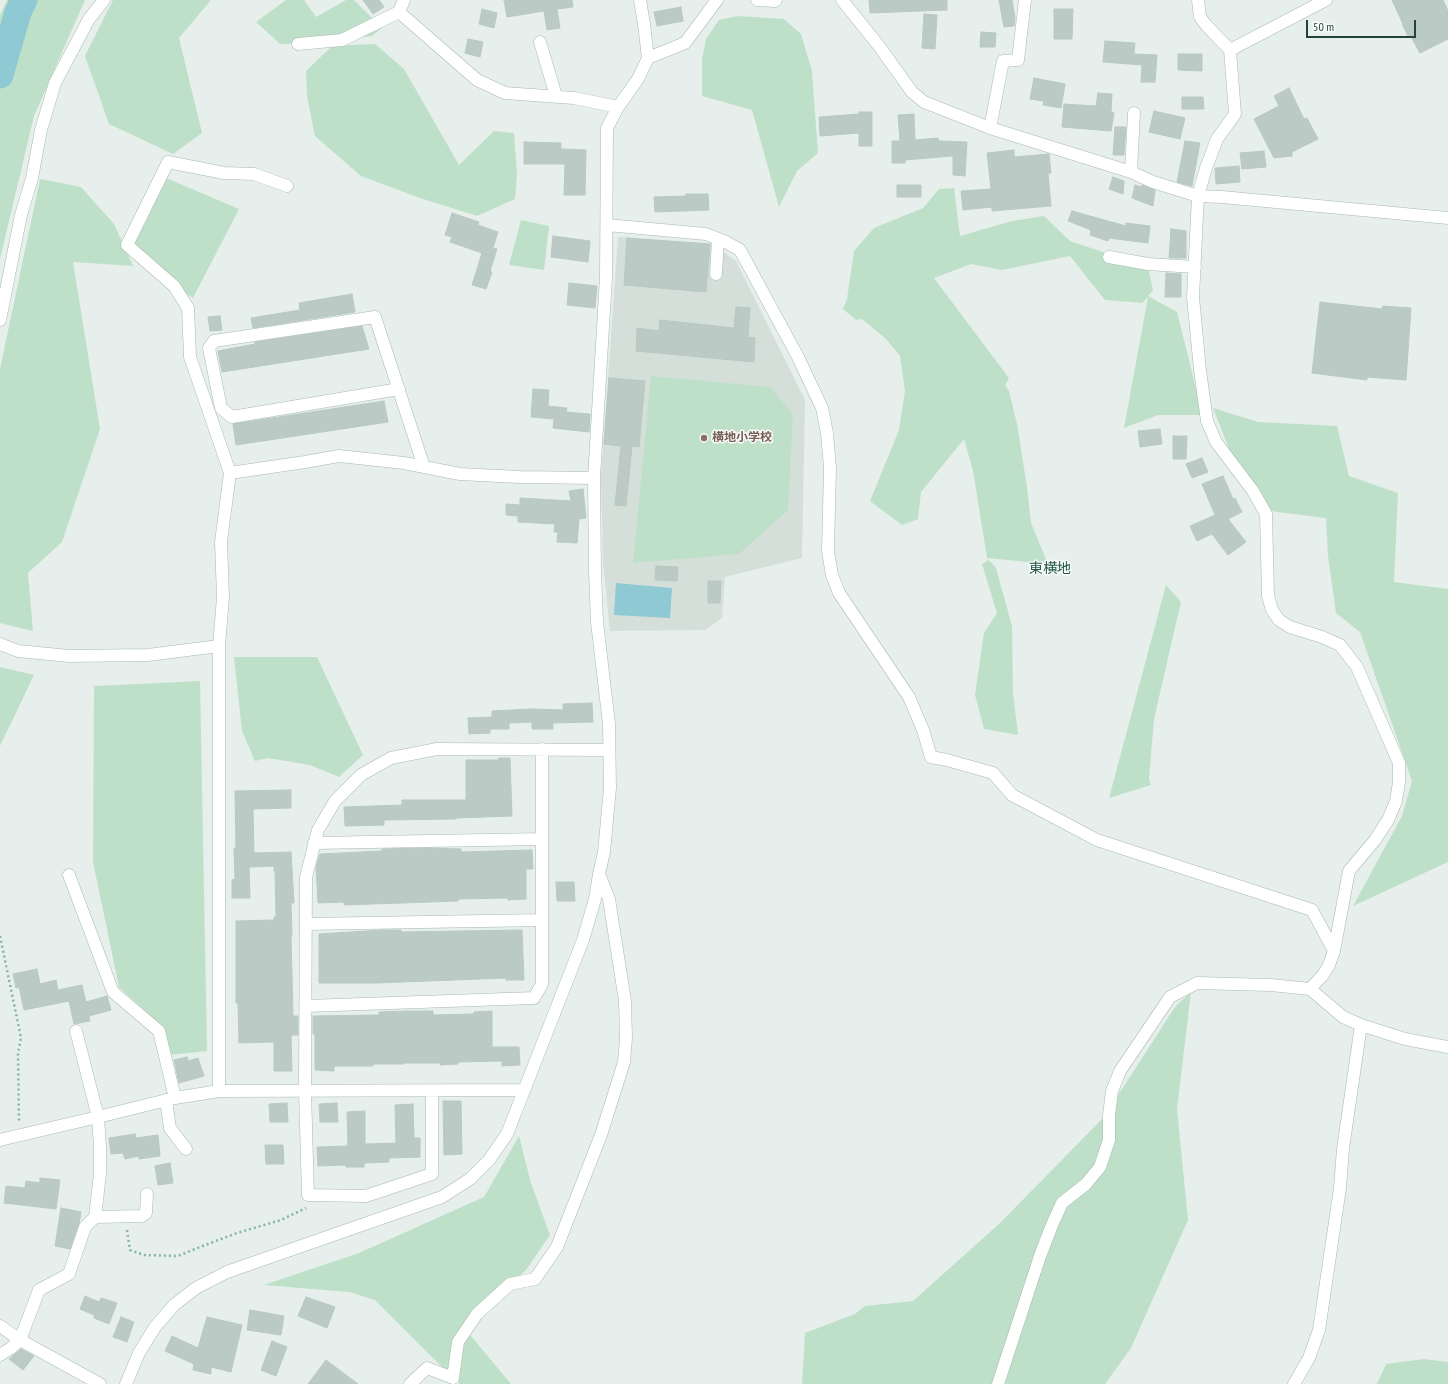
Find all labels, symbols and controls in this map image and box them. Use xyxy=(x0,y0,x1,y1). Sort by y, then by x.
scale bar xyxy=(1308,12,1418,38)
text: 50 m xyxy=(1313,19,1334,34)
place label: 横地小学校 xyxy=(712,431,772,445)
marker: 横地小学校 xyxy=(699,433,709,443)
district label: 東横地 xyxy=(1029,561,1071,577)

